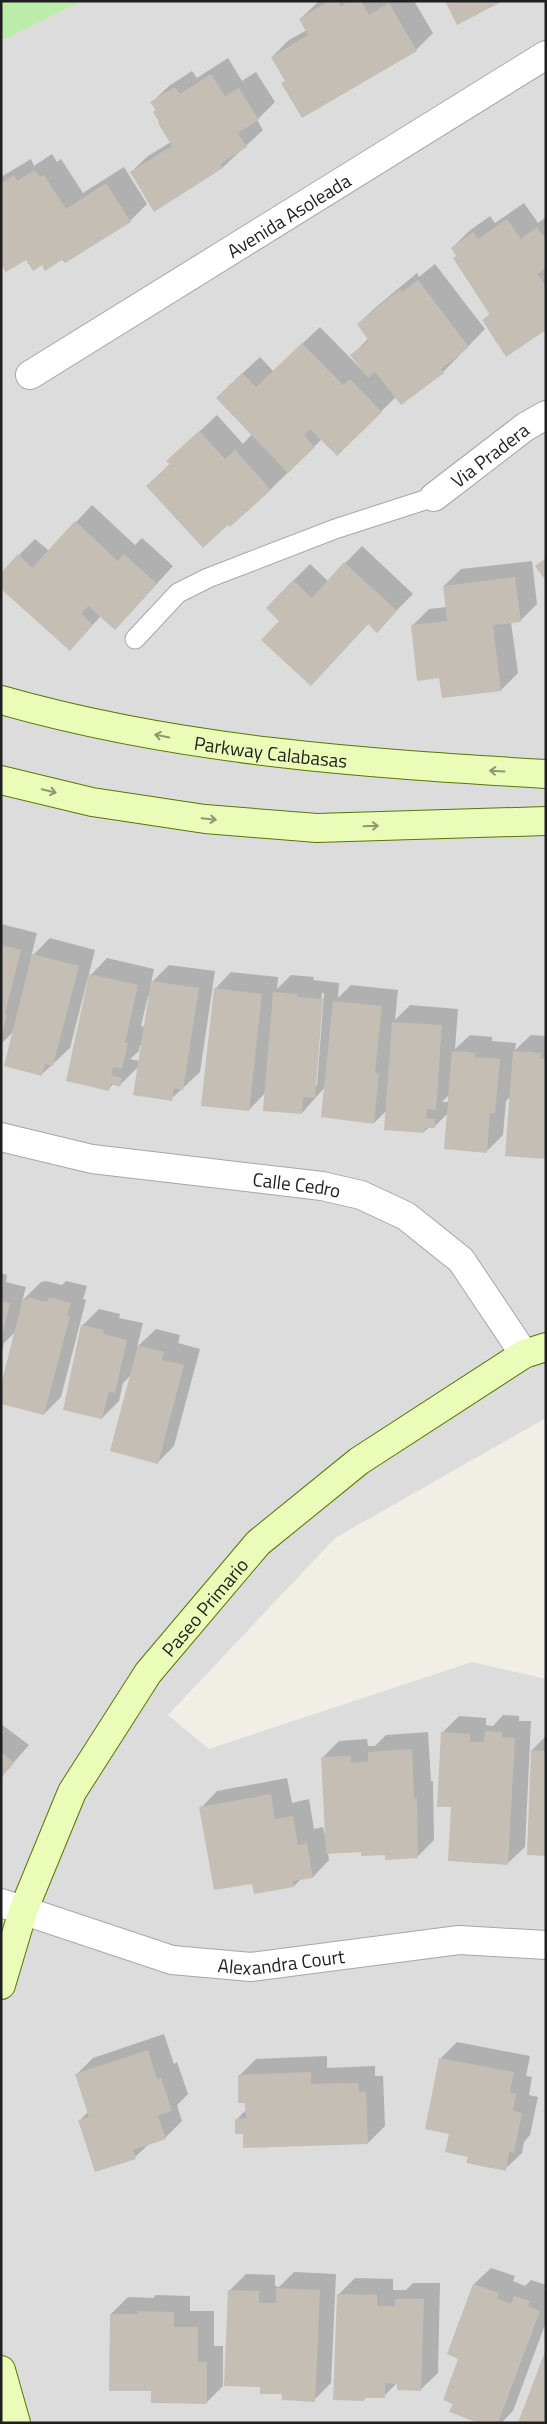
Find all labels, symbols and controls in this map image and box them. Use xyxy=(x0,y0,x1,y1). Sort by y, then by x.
street label: Avenida Asoleada xyxy=(221,165,356,264)
street label: Via Pradera xyxy=(444,414,535,494)
street label: Parkway Calabasas xyxy=(192,727,349,774)
one-way arrow xyxy=(154,730,170,740)
one-way arrow xyxy=(489,767,505,776)
one-way arrow xyxy=(40,787,56,796)
one-way arrow xyxy=(200,814,216,824)
one-way arrow xyxy=(362,821,378,831)
street label: Calle Cedro xyxy=(251,1163,344,1204)
street label: Paseo Primario xyxy=(154,1551,254,1662)
street label: Alexandra Court xyxy=(217,1940,347,1982)

